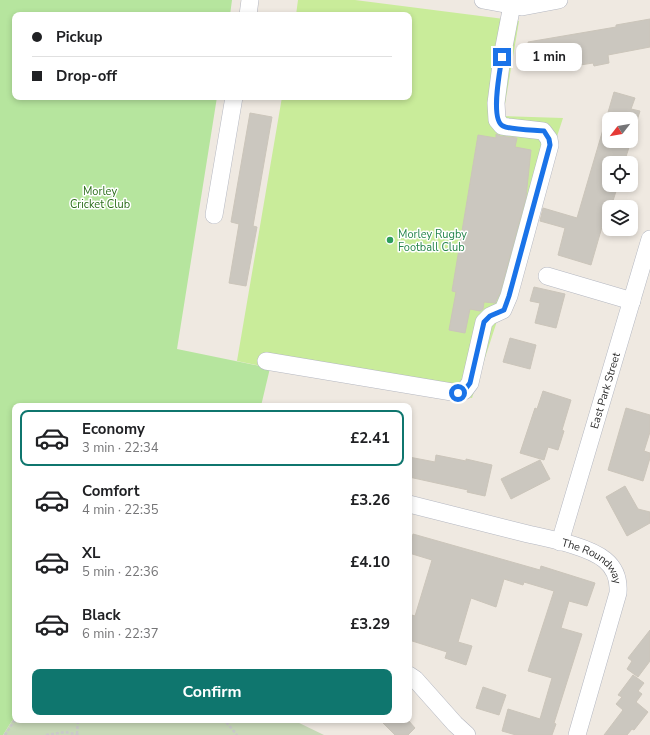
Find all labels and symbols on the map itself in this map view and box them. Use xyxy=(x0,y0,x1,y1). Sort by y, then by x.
callout: 1 min xyxy=(516,43,582,71)
route end xyxy=(493,48,511,66)
north arrow xyxy=(602,112,638,148)
park label: Morley Cricket Club xyxy=(70,184,130,212)
place label: Morley Rugby Football Club xyxy=(398,227,467,255)
marker: Morley Rugby Football Club xyxy=(385,235,395,245)
street label: East Park Street xyxy=(587,351,624,431)
route start xyxy=(449,384,467,402)
street label: The Roundway xyxy=(560,535,625,585)

